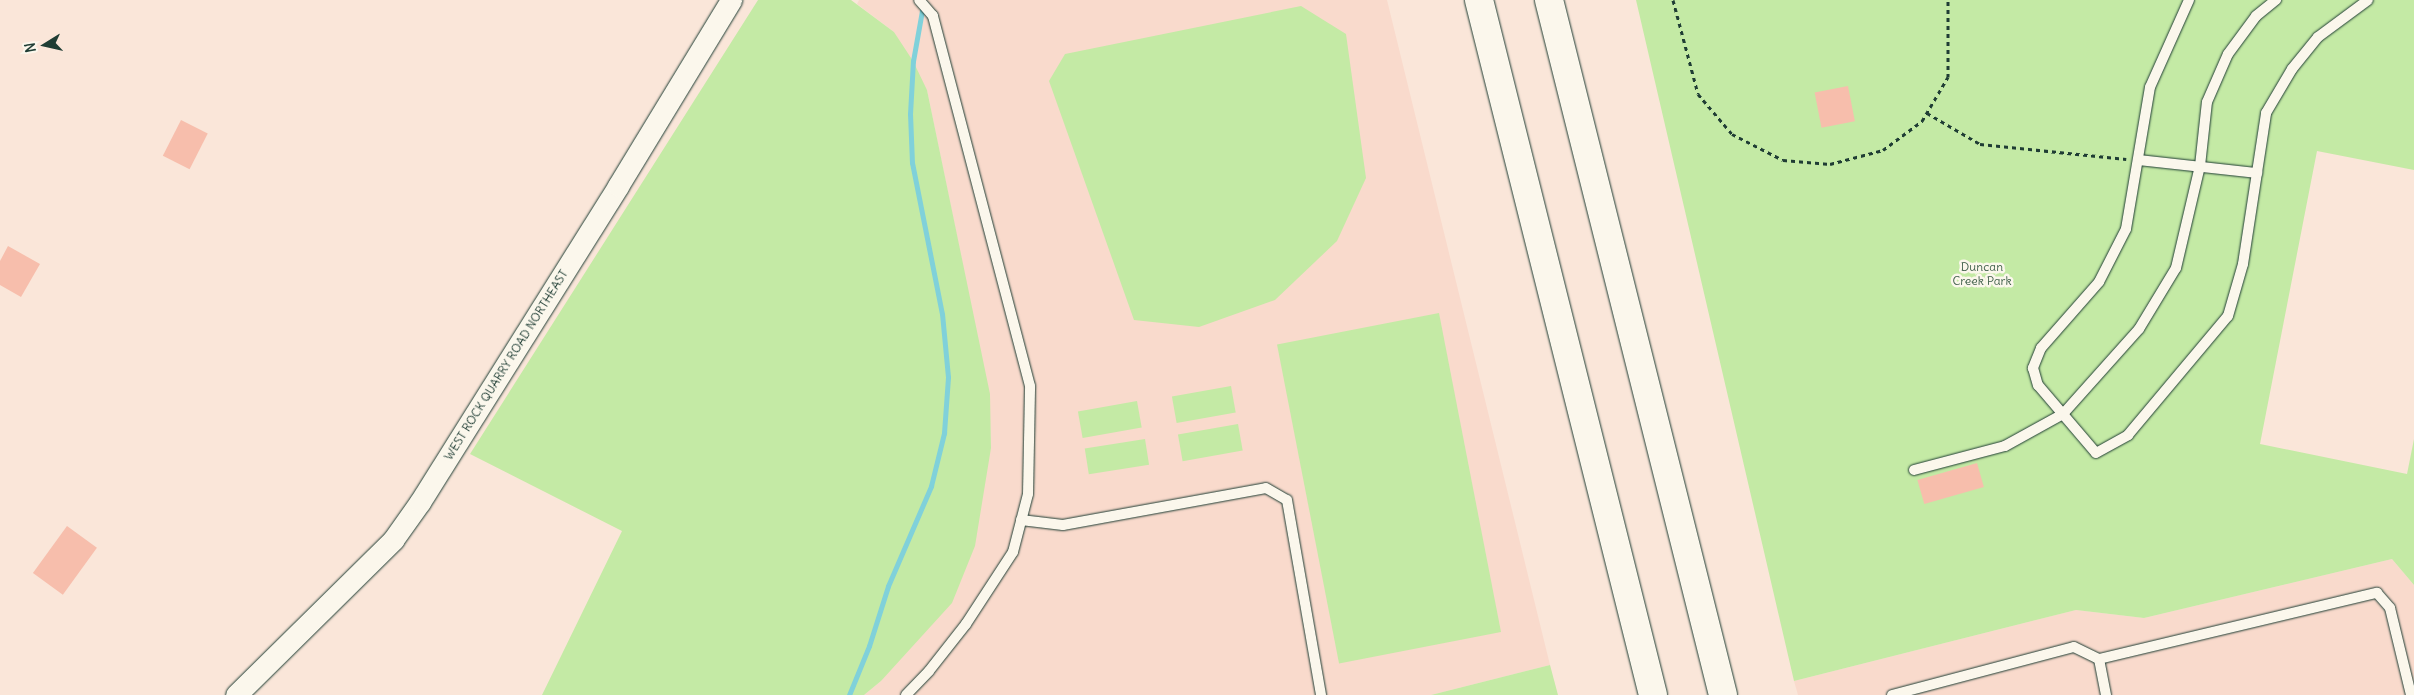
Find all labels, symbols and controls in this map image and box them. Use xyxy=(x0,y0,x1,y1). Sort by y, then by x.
north arrow xyxy=(20,20,70,70)
text: N xyxy=(21,41,40,54)
park label: Duncan Creek Park xyxy=(1952,260,2012,288)
street label: WEST ROCK QUARRY ROAD NORTHEAST xyxy=(441,267,571,463)

